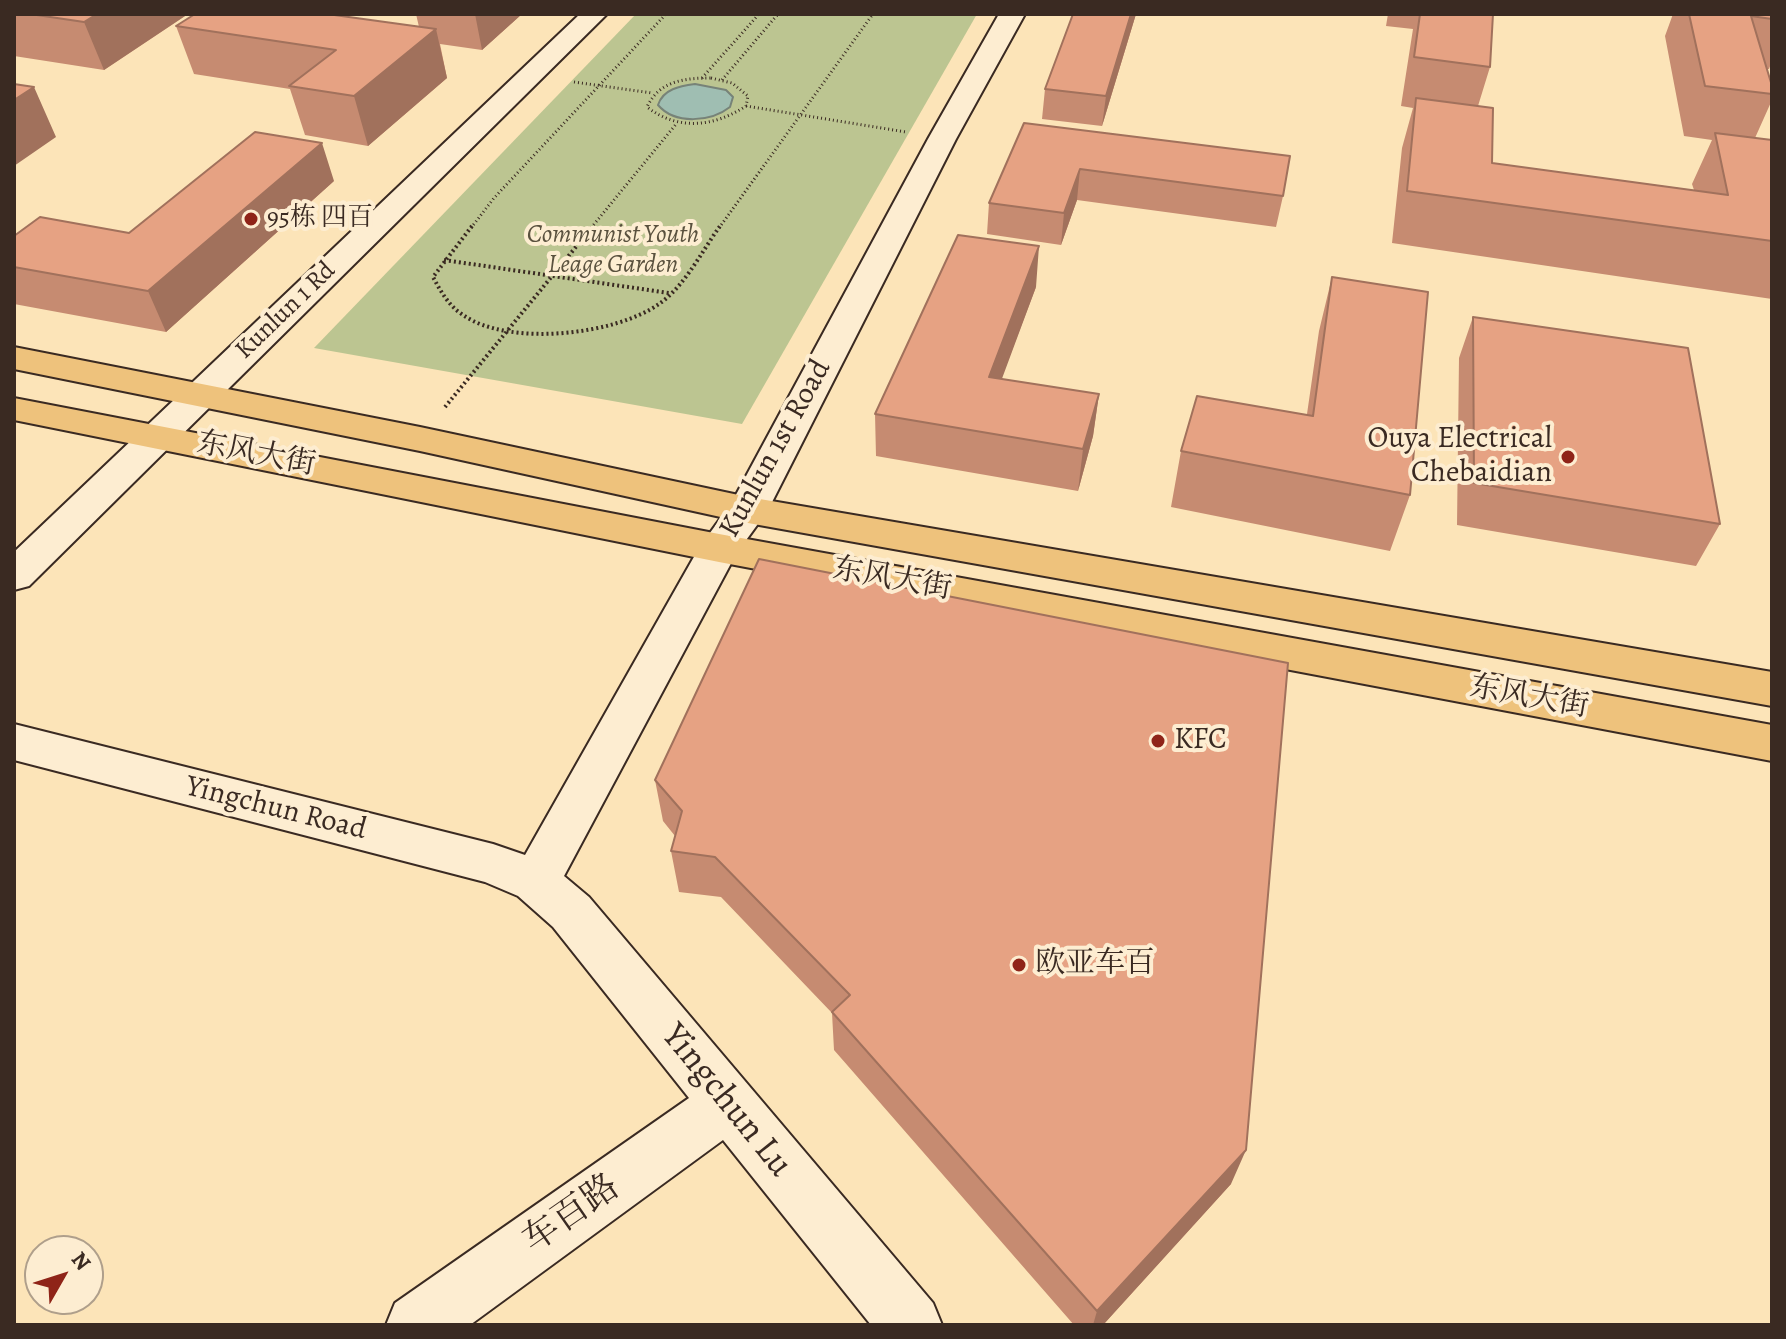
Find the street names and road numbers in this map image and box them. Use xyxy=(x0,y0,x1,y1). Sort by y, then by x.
street label: Kunlun 1 Rd xyxy=(229,256,343,366)
street label: Kunlun 1st Road xyxy=(712,354,840,544)
street label: 东风大街 xyxy=(194,426,318,484)
street label: 东风大街 xyxy=(830,552,954,608)
street label: 东风大街 xyxy=(1467,670,1591,726)
street label: Yingchun Road xyxy=(182,769,370,849)
street label: Yingchun Lu xyxy=(651,1016,801,1186)
street label: 车百路 xyxy=(515,1166,629,1264)

